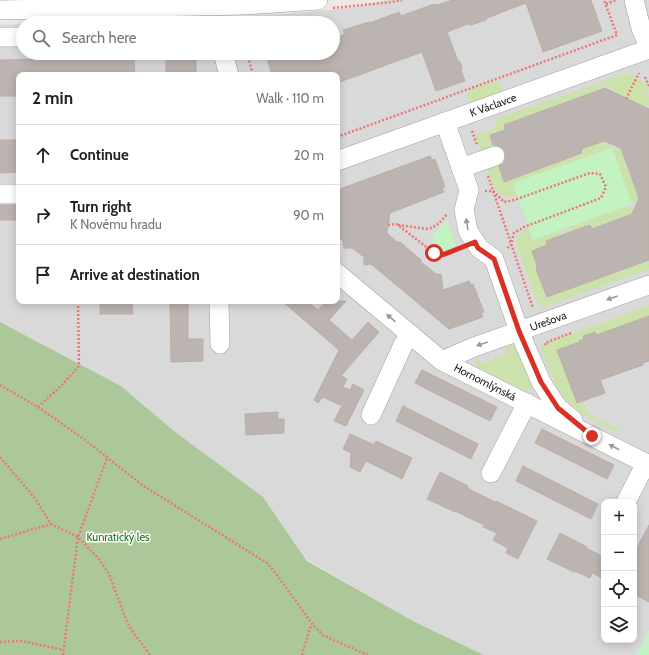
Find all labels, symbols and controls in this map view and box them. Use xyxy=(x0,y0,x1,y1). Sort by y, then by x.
search box xyxy=(16,16,340,60)
icon: search xyxy=(30,27,52,49)
text: Search here xyxy=(62,29,137,47)
text: 2 min xyxy=(32,88,73,108)
text: Walk · 110 m xyxy=(256,90,324,106)
street label: K Václavce xyxy=(468,90,519,120)
icon: ahead xyxy=(32,144,54,166)
text: Continue xyxy=(70,146,129,164)
text: 20 m xyxy=(294,147,324,163)
text: Turn right xyxy=(70,198,131,216)
icon: right xyxy=(32,204,54,226)
text: 90 m xyxy=(293,207,324,223)
text: K Novému hradu xyxy=(70,216,162,232)
one-way arrow xyxy=(463,218,469,230)
route start xyxy=(425,244,443,262)
icon: arrive xyxy=(32,264,54,286)
text: Arrive at destination xyxy=(70,266,200,284)
one-way arrow xyxy=(606,295,618,301)
street label: Urešova xyxy=(528,308,569,334)
one-way arrow xyxy=(386,313,396,322)
one-way arrow xyxy=(476,341,488,347)
street label: Hornomlýnská xyxy=(452,360,519,404)
route end xyxy=(583,427,601,445)
one-way arrow xyxy=(608,444,620,450)
map controls xyxy=(601,499,637,643)
button: + xyxy=(601,499,637,535)
park label: Kunratický les xyxy=(86,530,150,544)
button: − xyxy=(601,535,637,571)
button: locate xyxy=(601,571,637,607)
button: layers xyxy=(601,607,637,643)

